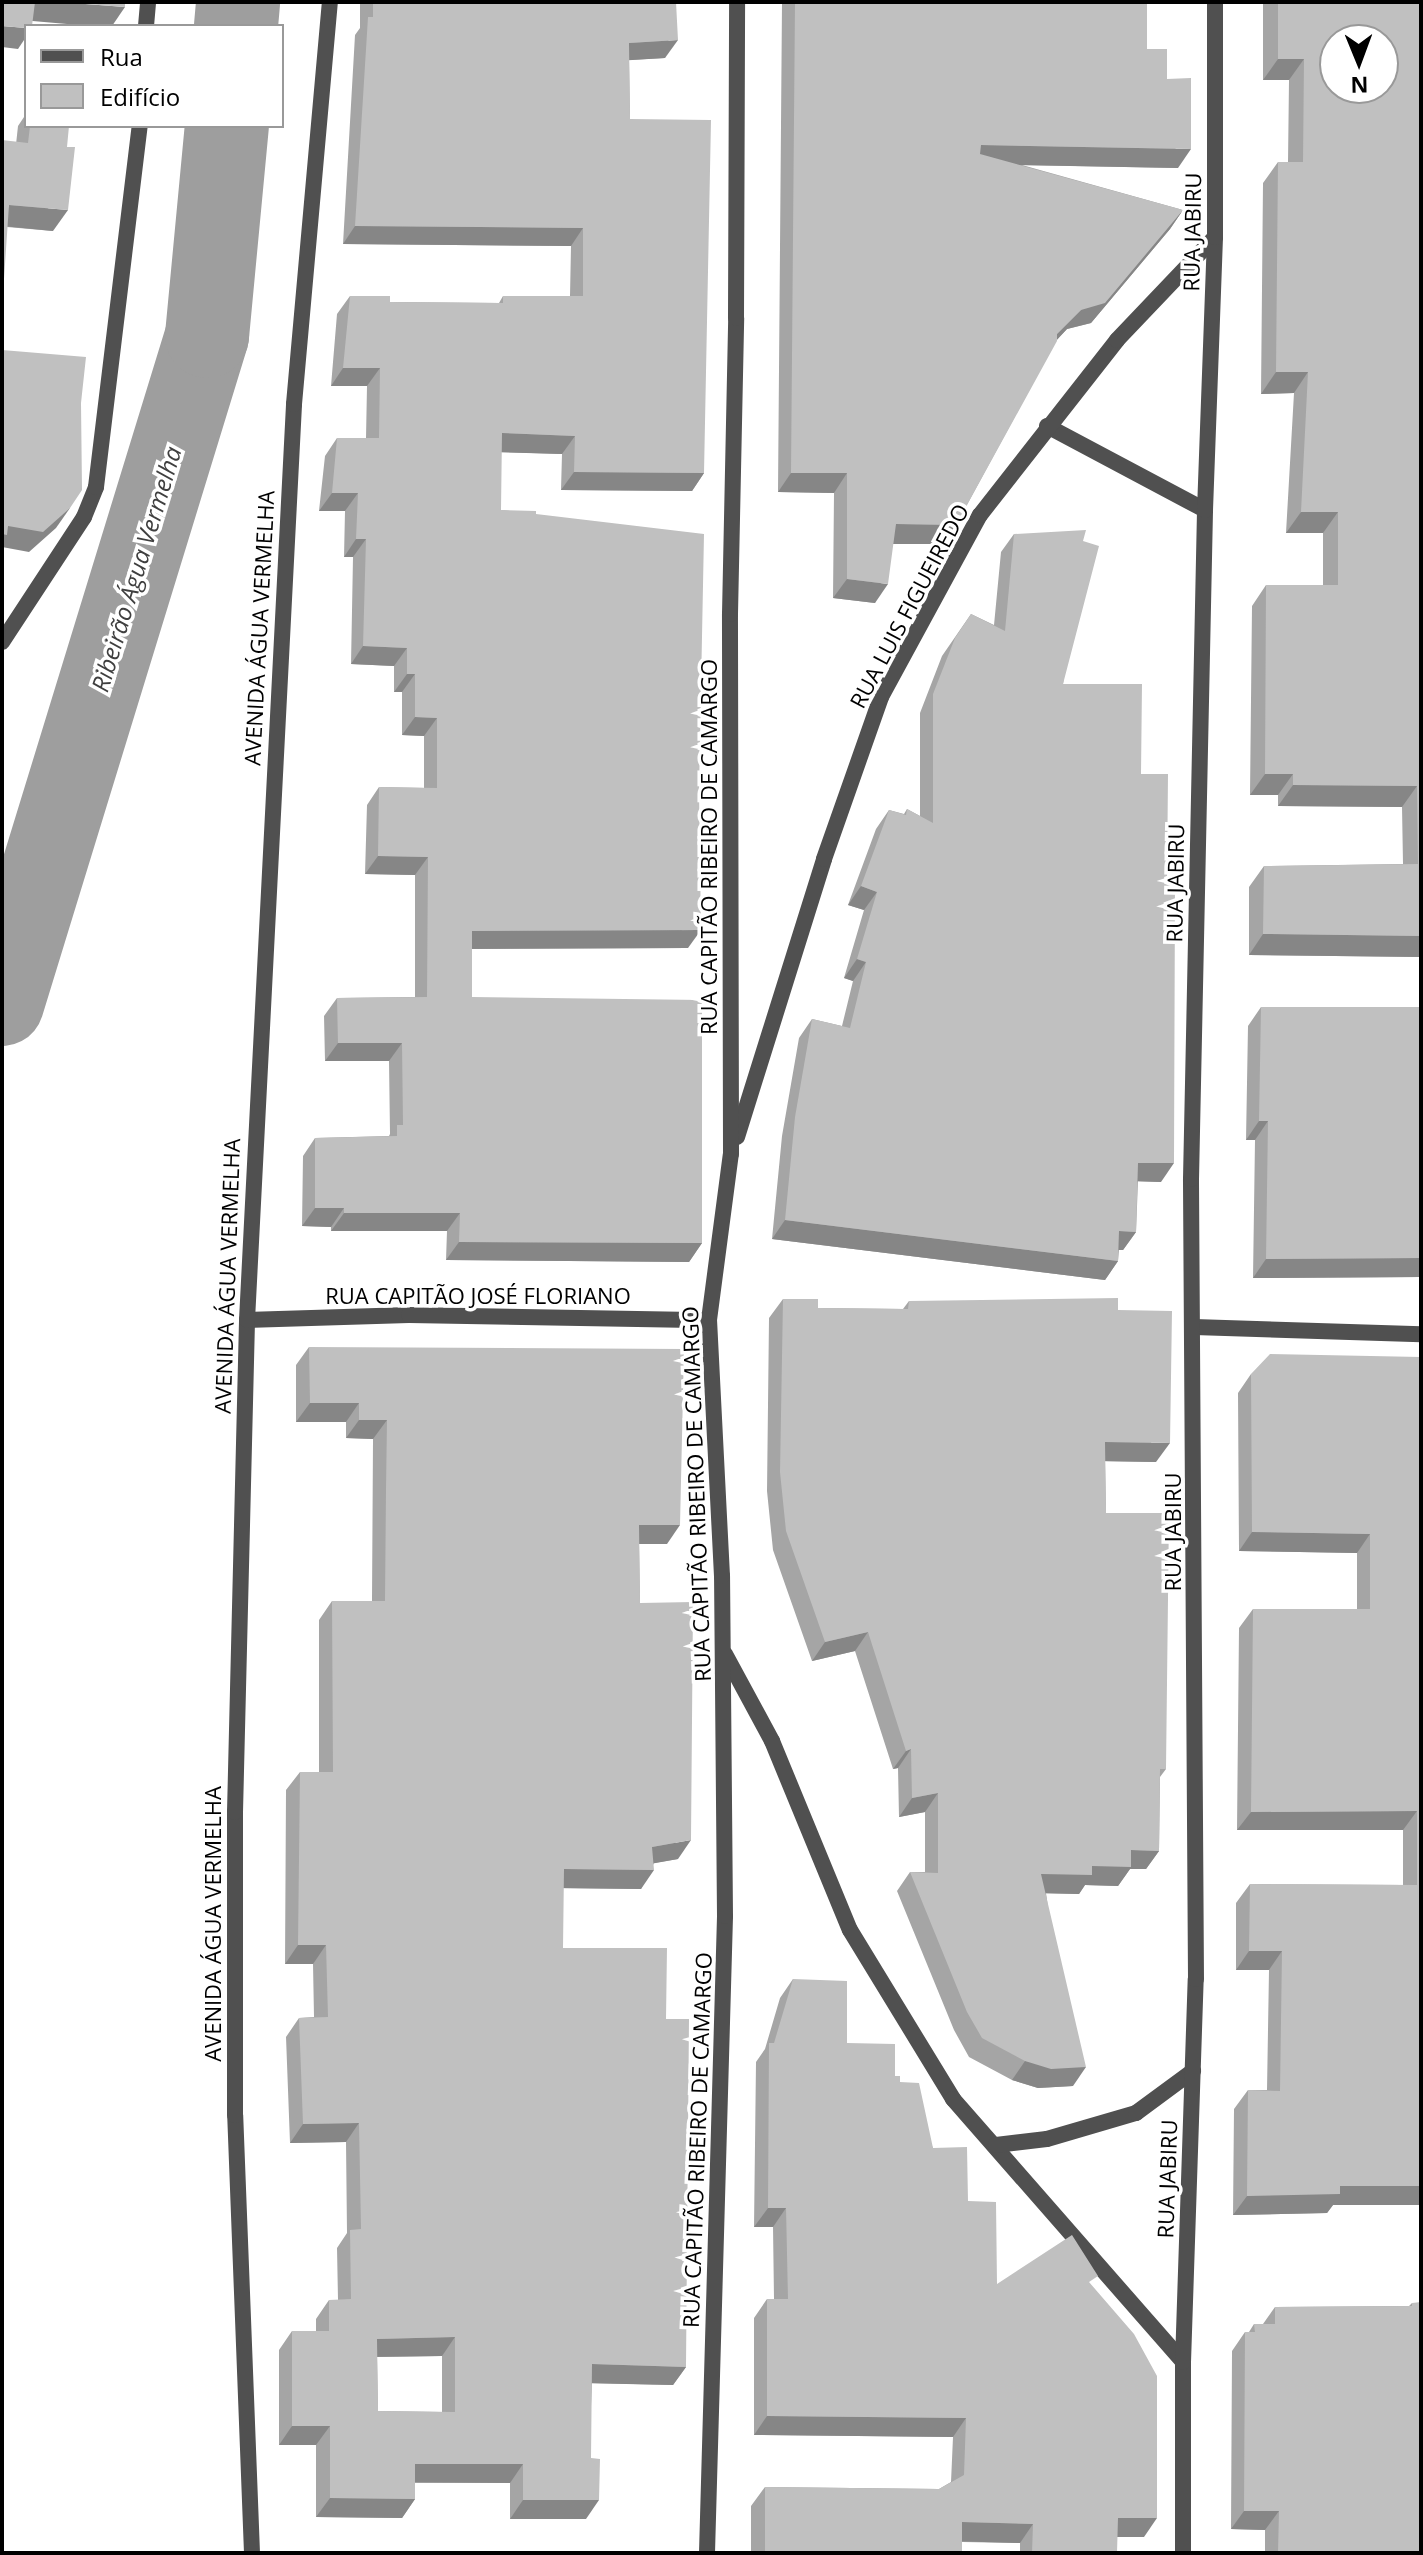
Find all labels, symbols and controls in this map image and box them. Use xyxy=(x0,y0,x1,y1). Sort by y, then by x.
legend xyxy=(24,24,284,128)
north arrow xyxy=(1319,24,1399,104)
text: Rua xyxy=(100,40,143,73)
text: N xyxy=(1350,71,1369,101)
text: Edifício xyxy=(100,80,180,113)
street label: RUA JABIRU xyxy=(1178,172,1206,292)
water label: Ribeirão Água Vermelha xyxy=(85,443,187,695)
street label: AVENIDA ÁGUA VERMELHA xyxy=(239,490,279,766)
street label: RUA LUIS FIGUEIREDO xyxy=(844,499,974,713)
street label: RUA CAPITÃO RIBEIRO DE CAMARGO xyxy=(696,659,722,1035)
street label: RUA JABIRU xyxy=(1161,823,1189,943)
street label: AVENIDA ÁGUA VERMELHA xyxy=(209,1138,245,1414)
street label: RUA CAPITÃO JOSÉ FLORIANO xyxy=(325,1283,631,1309)
street label: RUA CAPITÃO RIBEIRO DE CAMARGO xyxy=(676,1306,716,1682)
street label: RUA JABIRU xyxy=(1160,1472,1186,1592)
street label: AVENIDA ÁGUA VERMELHA xyxy=(200,1786,226,2062)
street label: RUA CAPITÃO RIBEIRO DE CAMARGO xyxy=(677,1952,717,2328)
street label: RUA JABIRU xyxy=(1152,2119,1182,2239)

